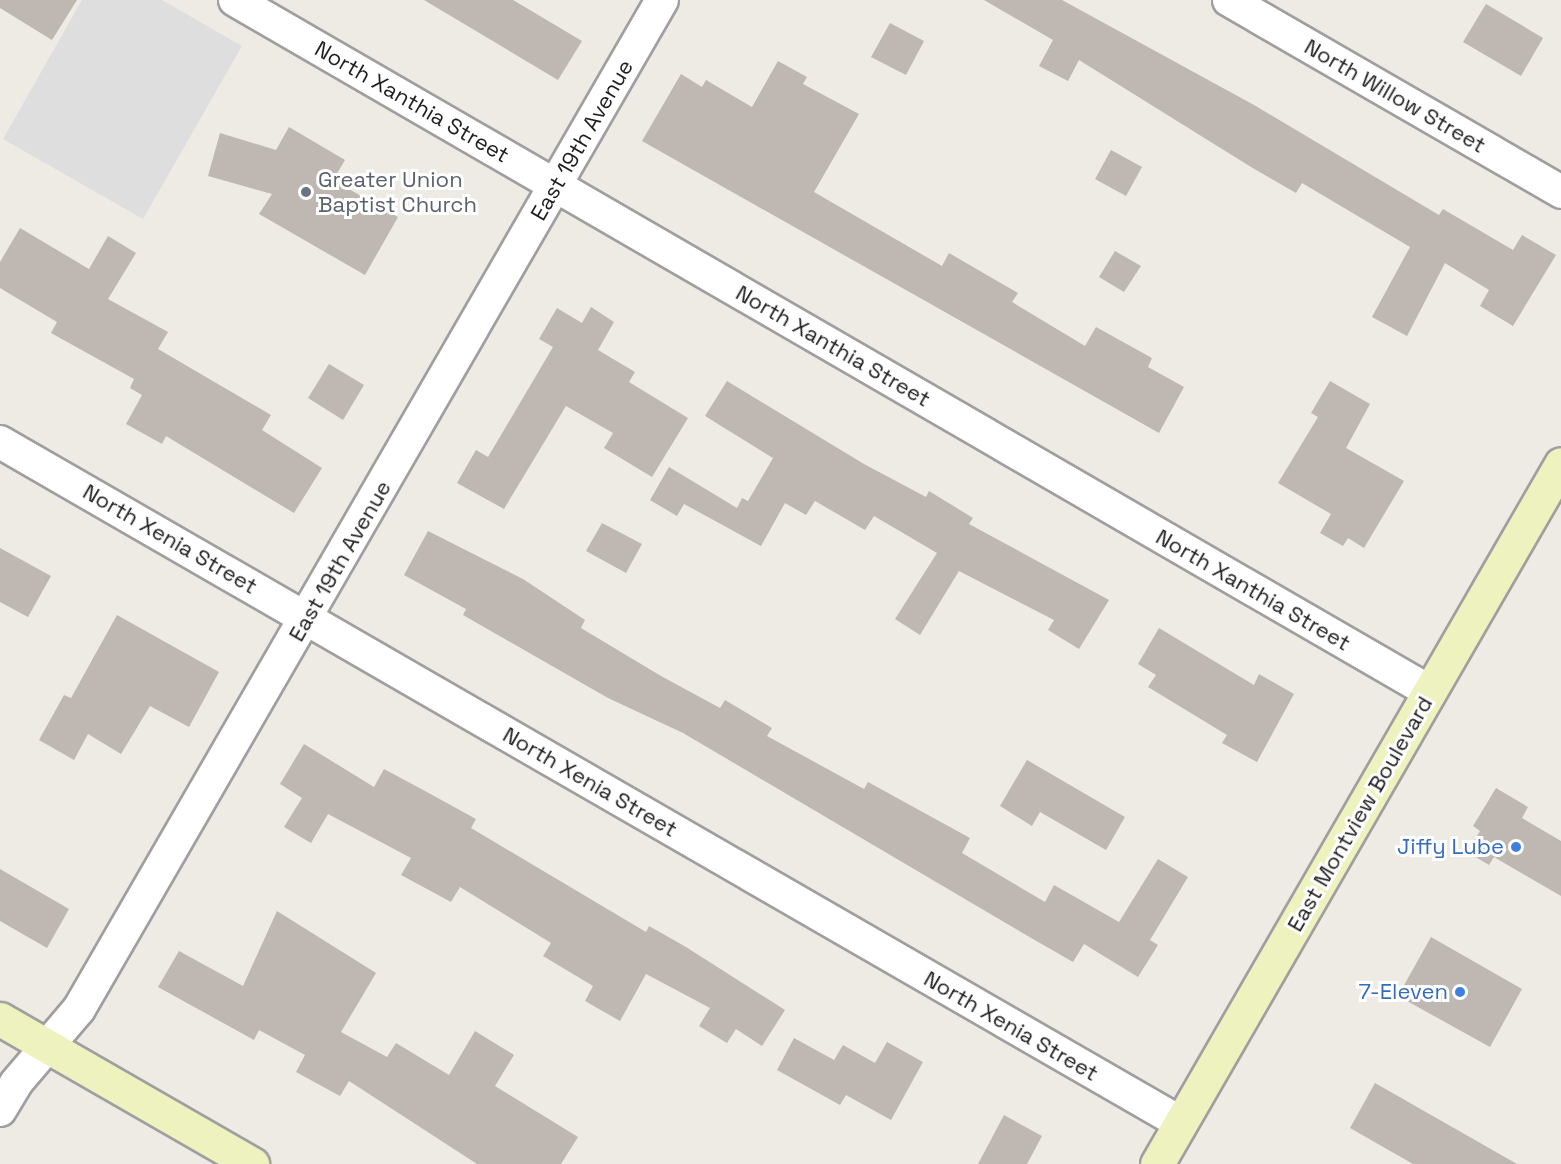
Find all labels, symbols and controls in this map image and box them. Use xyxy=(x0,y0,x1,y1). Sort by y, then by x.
street label: North Willow Street xyxy=(1300,33,1490,159)
street label: North Xanthia Street xyxy=(310,36,514,168)
street label: East 19th Avenue xyxy=(525,55,639,225)
place label: Greater Union Baptist Church xyxy=(318,166,477,218)
marker: Greater Union Baptist Church xyxy=(299,185,313,199)
street label: North Xanthia Street xyxy=(731,280,935,412)
street label: East 19th Avenue xyxy=(283,476,397,646)
street label: North Xenia Street xyxy=(78,478,262,600)
street label: North Xanthia Street xyxy=(1151,524,1355,656)
street label: East Montview Boulevard xyxy=(1282,692,1438,936)
street label: North Xenia Street xyxy=(498,721,682,843)
place label: Jiffy Lube xyxy=(1397,834,1504,860)
marker: Jiffy Lube xyxy=(1509,840,1523,854)
street label: North Xenia Street xyxy=(919,965,1103,1087)
place label: 7-Eleven xyxy=(1359,979,1448,1005)
marker: 7-Eleven xyxy=(1453,985,1467,999)

